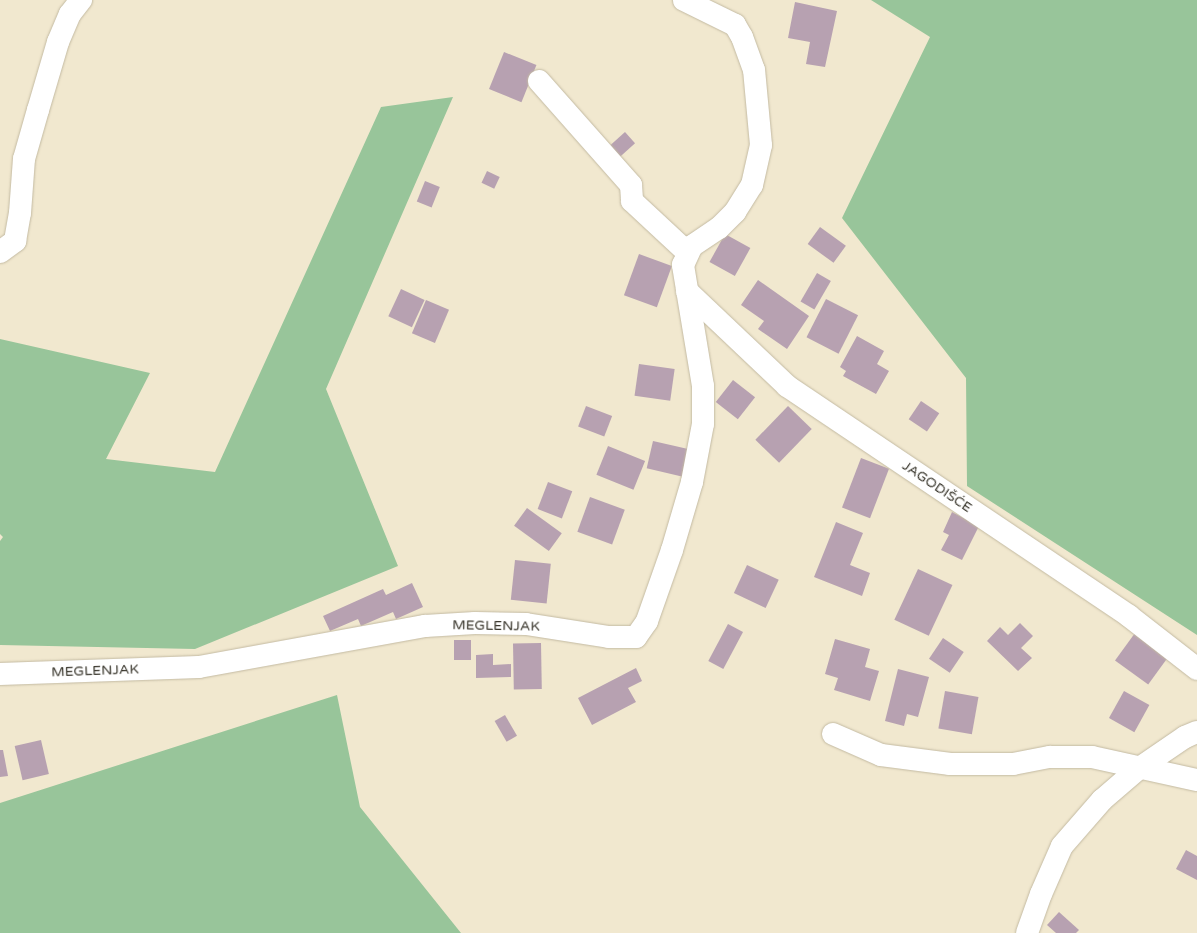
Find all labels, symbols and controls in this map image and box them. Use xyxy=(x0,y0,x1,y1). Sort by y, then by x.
street label: JAGODIŠĆE xyxy=(899,458,975,516)
street label: MEGLENJAK xyxy=(452,617,540,635)
street label: MEGLENJAK xyxy=(51,661,139,681)

